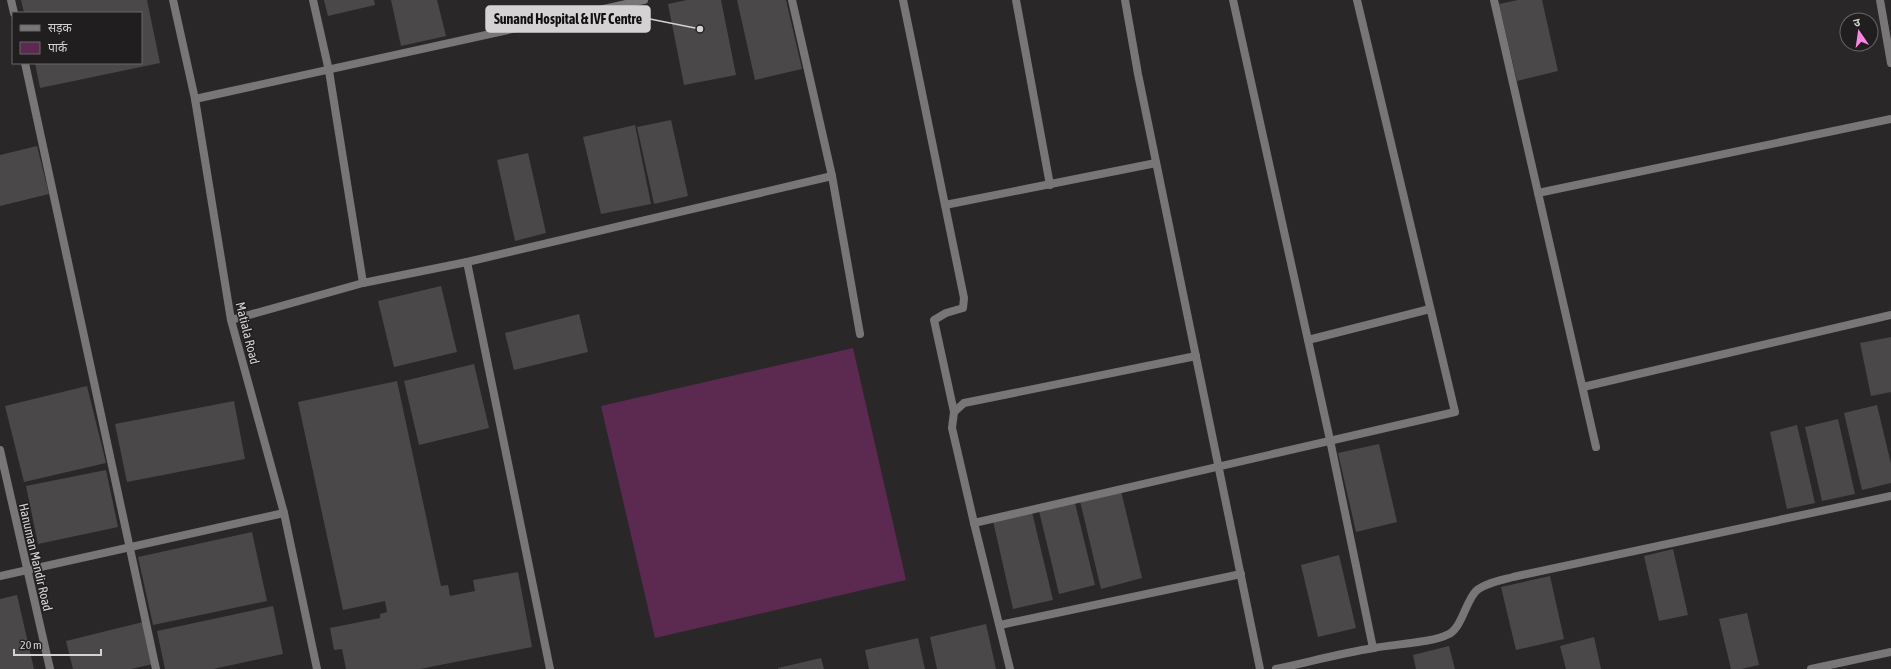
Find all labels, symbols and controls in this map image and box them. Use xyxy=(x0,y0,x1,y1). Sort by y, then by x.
callout: Sunand Hospital & IVF Centre xyxy=(486,6,650,32)
text: Sunand Hospital & IVF Centre xyxy=(494,11,642,27)
legend xyxy=(12,12,142,64)
north arrow xyxy=(1839,12,1879,52)
text: उ xyxy=(1852,16,1862,29)
text: सड़क xyxy=(48,21,73,35)
text: पार्क xyxy=(48,41,68,55)
street label: Matiala Road xyxy=(233,300,262,366)
street label: Hanuman Mandir Road xyxy=(16,502,55,613)
scale bar xyxy=(14,631,101,657)
text: 20 m xyxy=(20,638,42,652)

